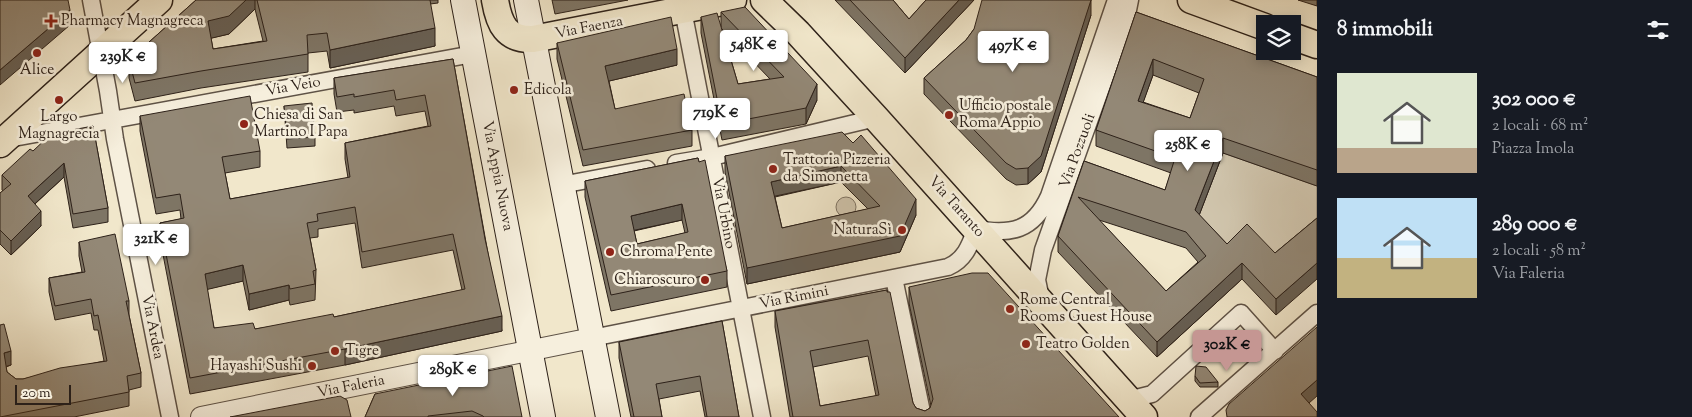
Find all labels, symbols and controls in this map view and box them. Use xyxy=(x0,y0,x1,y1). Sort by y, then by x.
place label: Pharmacy Magnagreca xyxy=(61,11,204,32)
street label: Via Faenza xyxy=(553,11,625,45)
marker: Pharmacy Magnagreca xyxy=(45,15,57,27)
map controls xyxy=(1256,15,1301,60)
button: layers xyxy=(1256,15,1301,60)
text: 8 immobili xyxy=(1337,15,1433,45)
icon: filters xyxy=(1644,16,1672,44)
pin: 548K € xyxy=(713,30,795,72)
pin: 497K € xyxy=(972,30,1054,73)
text: 548K € xyxy=(731,34,777,57)
text: 497K € xyxy=(989,35,1037,58)
pin: 239K € xyxy=(82,42,164,84)
text: 239K € xyxy=(100,46,146,69)
marker: Alice xyxy=(31,47,43,59)
place label: Alice xyxy=(20,60,54,81)
street label: Via Veio xyxy=(264,72,322,102)
place label: Edicola xyxy=(524,80,572,101)
marker: Edicola xyxy=(508,84,520,96)
text: 302 000 € xyxy=(1492,85,1576,115)
icon: home xyxy=(1377,93,1437,153)
marker: Largo Magnagrecia xyxy=(53,94,65,106)
place label: Ufficio postale Roma Appio xyxy=(959,96,1051,134)
pin: 719K € xyxy=(675,98,757,140)
text: 719K € xyxy=(693,102,739,125)
place label: Chiesa di San Martino I Papa xyxy=(254,105,348,143)
place label: Largo Magnagrecia xyxy=(18,107,100,145)
marker: Ufficio postale Roma Appio xyxy=(943,109,955,121)
street label: Via Pozzuoli xyxy=(1055,111,1101,191)
text: 2 locali · 68 m² xyxy=(1492,115,1588,138)
marker: Chiesa di San Martino I Papa xyxy=(238,118,250,130)
street label: Via Appia Nuova xyxy=(476,119,518,233)
pin: 258K € xyxy=(1147,130,1229,172)
text: 258K € xyxy=(1165,134,1211,157)
text: Piazza Imola xyxy=(1492,138,1574,161)
place label: Trattoria Pizzeria da Simonetta xyxy=(783,150,891,188)
marker: Trattoria Pizzeria da Simonetta xyxy=(767,163,779,175)
street label: Via Taranto xyxy=(923,172,989,242)
street label: Via Urbino xyxy=(706,175,740,251)
text: 289 000 € xyxy=(1492,210,1578,240)
icon: home xyxy=(1377,218,1437,278)
place label: NaturaSì xyxy=(834,220,892,241)
pin: 321K € xyxy=(115,224,197,266)
marker: NaturaSì xyxy=(896,224,908,236)
text: 321K € xyxy=(134,228,178,251)
text: 2 locali · 58 m² xyxy=(1492,240,1586,263)
place label: Chroma Pente xyxy=(620,242,713,263)
marker: Chroma Pente xyxy=(604,246,616,258)
text: Via Faleria xyxy=(1492,263,1565,286)
place label: Chiaroscuro xyxy=(614,270,695,291)
marker: Chiaroscuro xyxy=(699,274,711,286)
street label: Via Rimini xyxy=(757,281,831,315)
place label: Rome Central Rooms Guest House xyxy=(1020,290,1152,328)
street label: Via Ardea xyxy=(135,293,169,361)
marker: Rome Central Rooms Guest House xyxy=(1004,303,1016,315)
pin: 302K € xyxy=(1186,330,1268,372)
place label: Teatro Golden xyxy=(1036,334,1130,355)
text: 302K € xyxy=(1204,334,1250,357)
marker: Teatro Golden xyxy=(1020,338,1032,350)
place label: Tigre xyxy=(345,341,379,362)
marker: Tigre xyxy=(329,345,341,357)
pin: 289K € xyxy=(412,354,494,397)
place label: Hayashi Sushi xyxy=(210,356,302,377)
text: 289K € xyxy=(429,359,477,382)
marker: Hayashi Sushi xyxy=(306,360,318,372)
street label: Via Faleria xyxy=(315,370,387,404)
scale bar xyxy=(15,382,71,405)
text: 20 m xyxy=(22,384,51,404)

